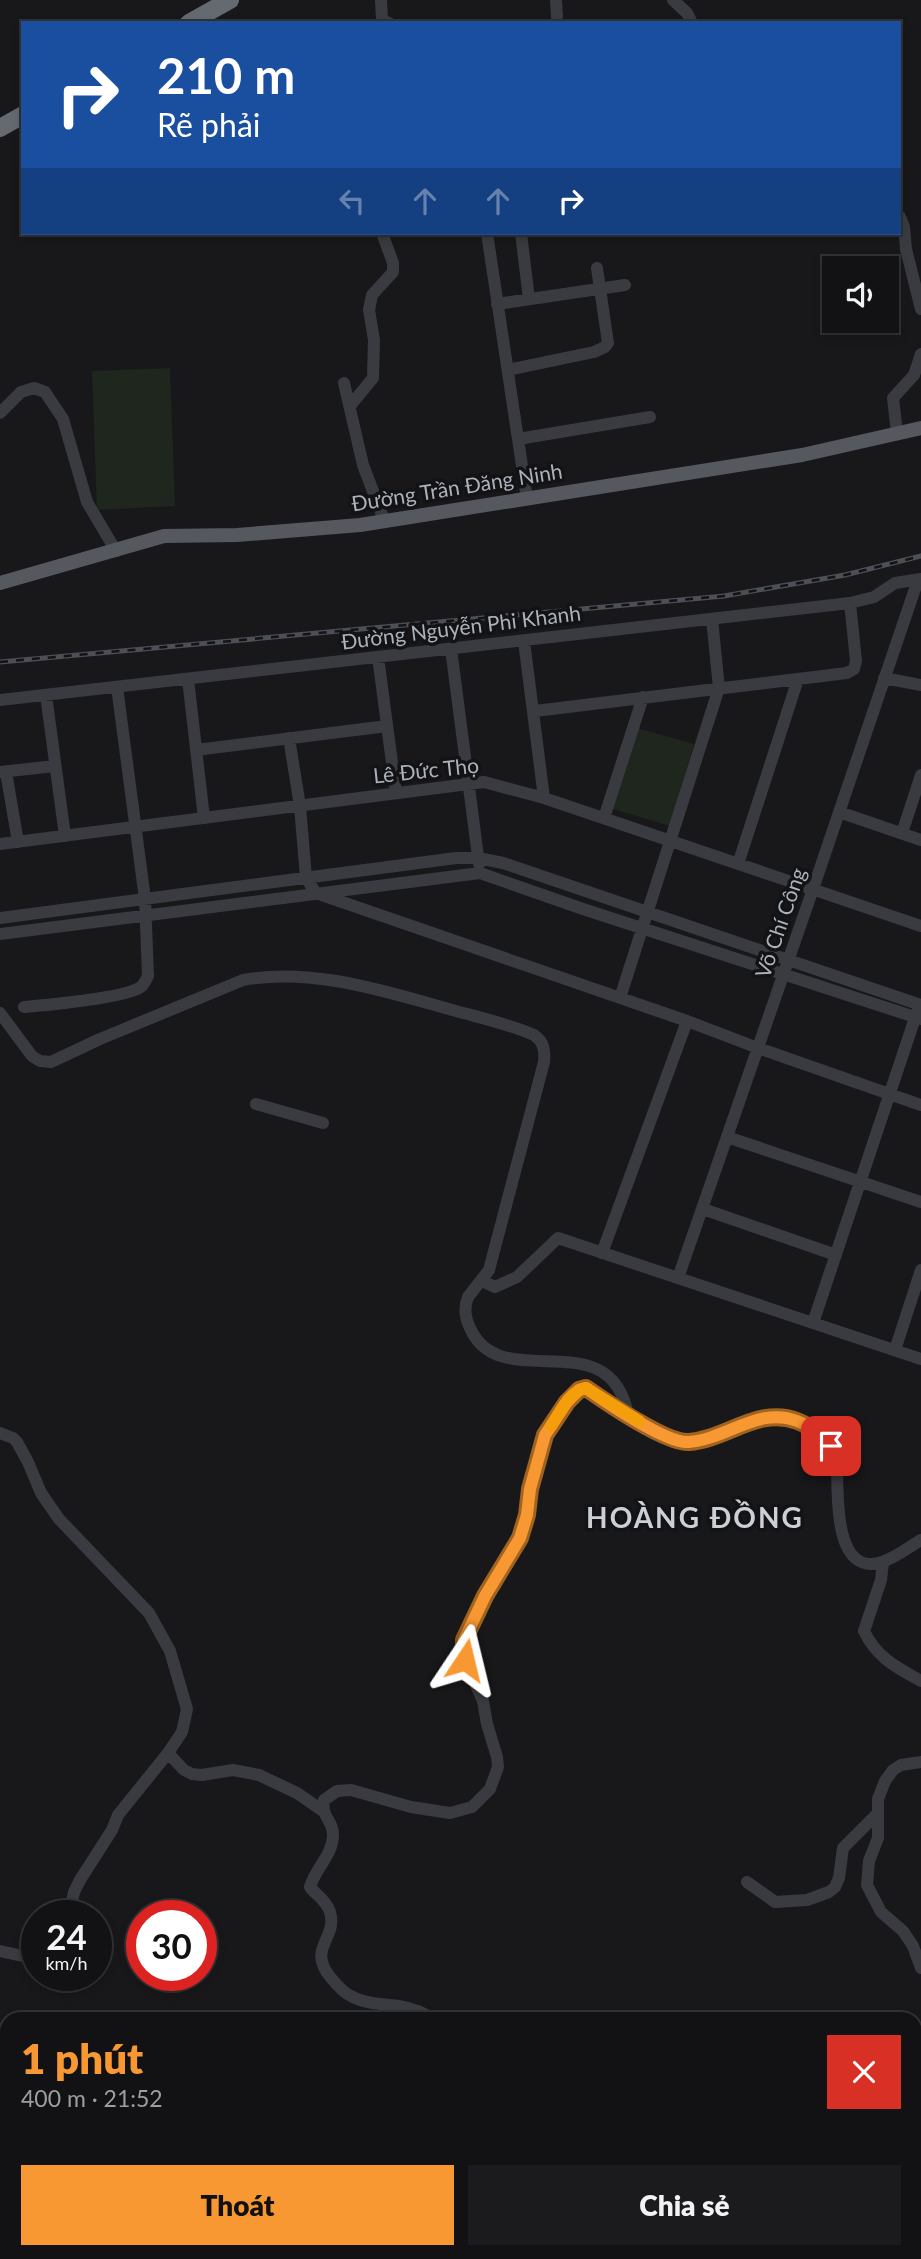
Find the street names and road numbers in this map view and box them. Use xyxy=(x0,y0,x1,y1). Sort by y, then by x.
street label: Đường Trần Đăng Ninh xyxy=(350,457,564,516)
street label: Đường Nguyễn Phi Khanh xyxy=(340,599,582,654)
street label: Lê Đức Thọ xyxy=(372,752,480,787)
street label: Võ Chí Công xyxy=(749,864,810,981)

